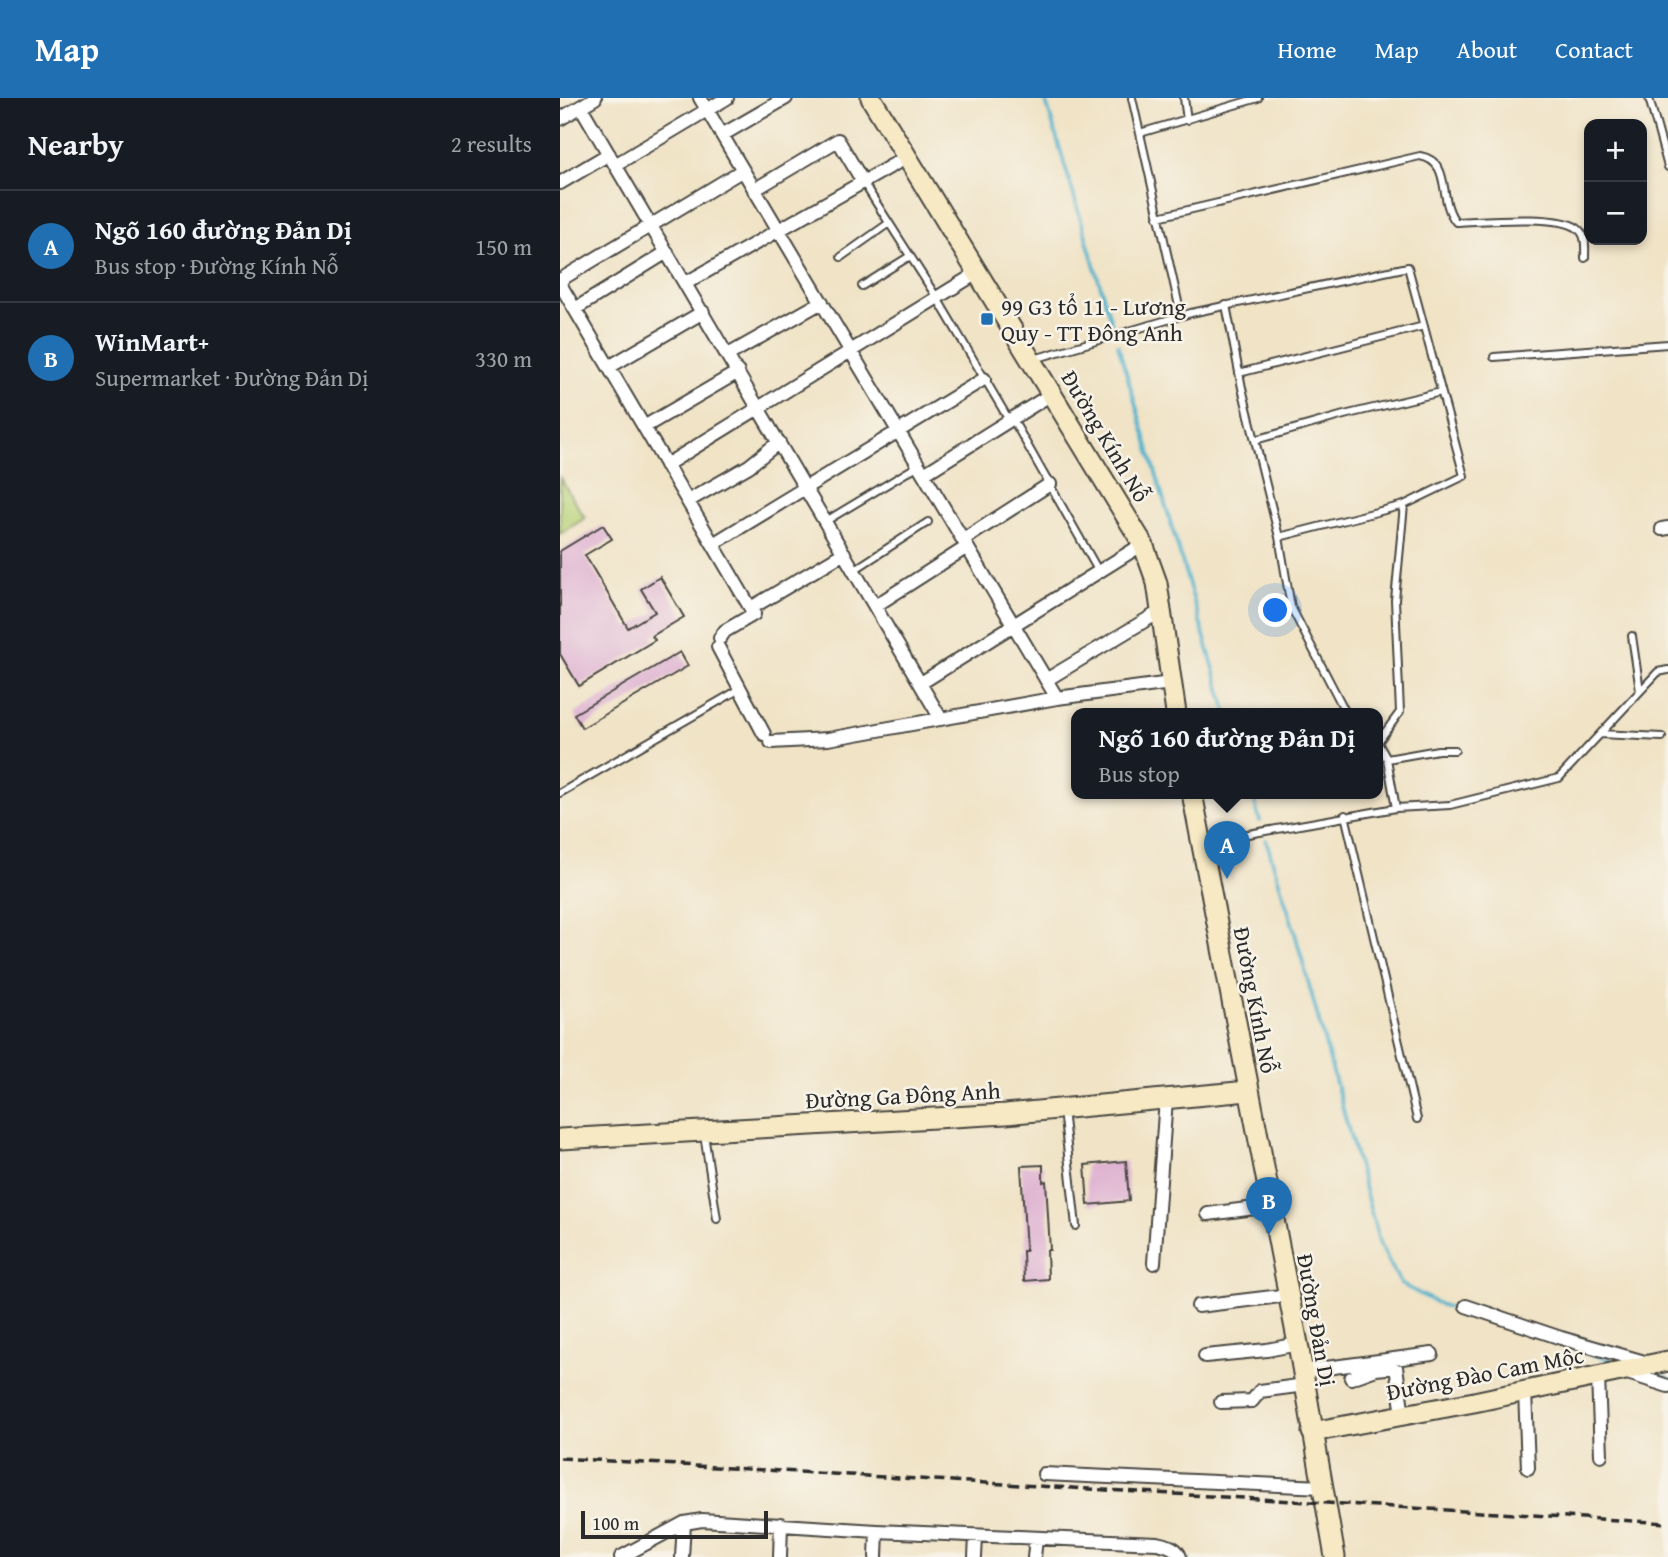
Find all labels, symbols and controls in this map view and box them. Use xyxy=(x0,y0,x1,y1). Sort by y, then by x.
text: Map xyxy=(35,25,99,73)
text: Home xyxy=(1278,32,1337,67)
text: Map xyxy=(1375,32,1419,67)
text: About xyxy=(1457,32,1517,67)
text: Contact xyxy=(1555,32,1633,67)
map controls xyxy=(1584,119,1647,245)
button: + xyxy=(1584,119,1647,182)
text: Nearby xyxy=(28,122,124,166)
text: 2 results xyxy=(451,127,532,160)
button: − xyxy=(1584,182,1647,245)
text: Ngõ 160 đường Đản Dị xyxy=(95,210,352,249)
text: A xyxy=(44,230,58,263)
text: 150 m xyxy=(475,230,532,263)
text: Bus stop · Đường Kính Nỗ xyxy=(95,249,339,282)
place label: 99 G3 tổ 11 - Lương Quy - TT Đông Anh xyxy=(1001,290,1186,349)
marker: 99 G3 tổ 11 - Lương Quy - TT Đông Anh xyxy=(979,311,995,327)
text: WinMart+ xyxy=(95,322,209,361)
text: B xyxy=(44,342,58,375)
text: 330 m xyxy=(475,342,532,375)
text: Supermarket · Đường Đản Dị xyxy=(95,361,369,394)
street label: Đường Kính Nỗ xyxy=(1054,364,1158,508)
your location xyxy=(1258,593,1292,627)
popup xyxy=(1071,708,1383,799)
text: Ngõ 160 đường Đản Dị xyxy=(1099,718,1355,757)
text: Bus stop xyxy=(1099,757,1180,790)
pin: A xyxy=(1204,821,1250,879)
street label: Đường Kính Nỗ xyxy=(1226,924,1286,1076)
street label: Đường Ga Đông Anh xyxy=(805,1073,1001,1117)
pin: B xyxy=(1246,1177,1292,1235)
street label: Đường Đản Dị xyxy=(1289,1251,1345,1389)
street label: Đường Đào Cam Mộc xyxy=(1383,1338,1587,1408)
scale bar xyxy=(581,1508,768,1540)
text: 100 m xyxy=(592,1509,639,1537)

